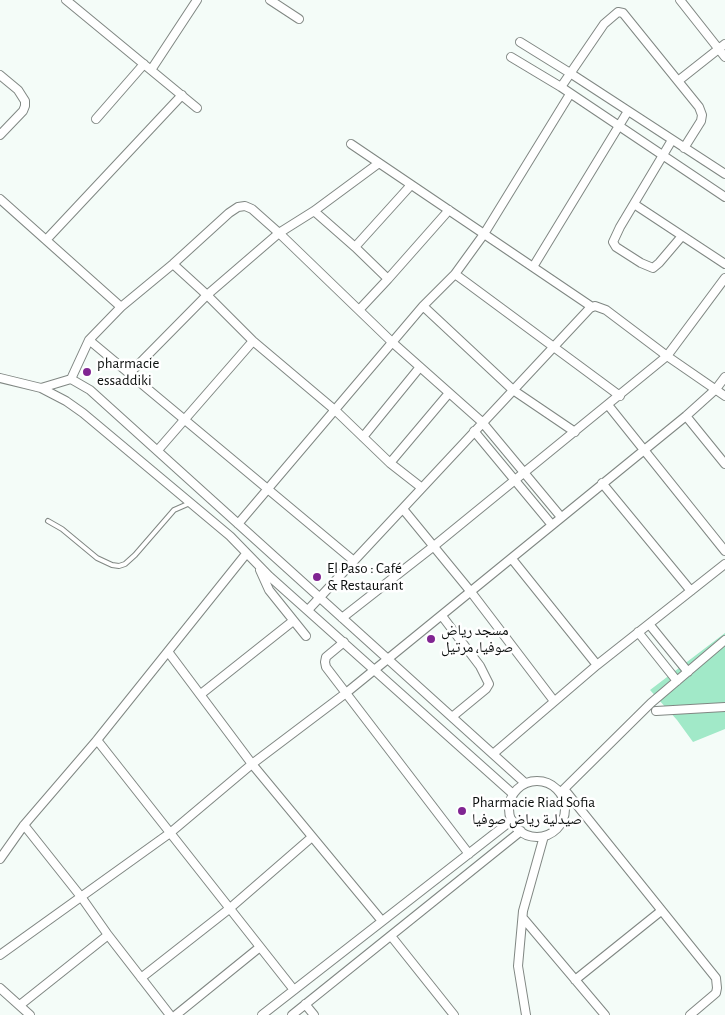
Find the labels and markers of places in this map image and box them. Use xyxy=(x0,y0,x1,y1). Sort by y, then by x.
place label: pharmacie essaddiki xyxy=(97,354,159,389)
marker: pharmacie essaddiki xyxy=(81,366,93,378)
place label: El Paso : Café & Restaurant xyxy=(327,559,403,594)
marker: El Paso : Café & Restaurant xyxy=(311,571,323,583)
place label: مسجد رياض صوفيا، مرتیل xyxy=(441,621,513,656)
marker: مسجد رياض صوفيا، مرتیل xyxy=(425,633,437,645)
place label: Pharmacie Riad Sofia صيدلية رياض صوفيا xyxy=(472,793,595,828)
marker: Pharmacie Riad Sofia صيدلية رياض صوفيا xyxy=(456,805,468,817)

